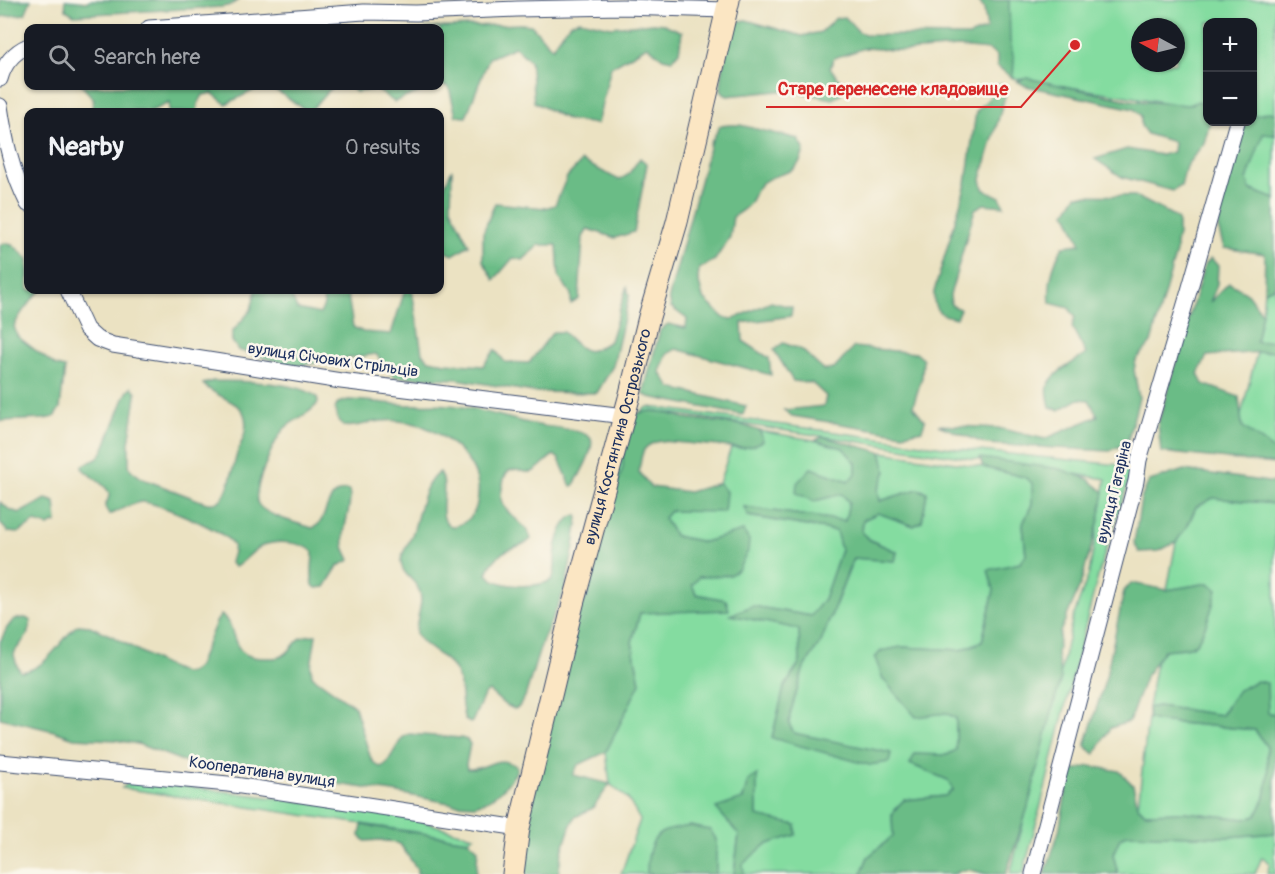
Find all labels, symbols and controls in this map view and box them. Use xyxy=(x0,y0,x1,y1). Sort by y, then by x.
north arrow xyxy=(1131,18,1185,72)
map controls xyxy=(1203,18,1257,126)
button: + xyxy=(1203,18,1257,72)
search box xyxy=(24,24,444,90)
icon: search xyxy=(45,41,78,74)
text: Search here xyxy=(93,43,200,71)
callout: Старе перенесене кладовище xyxy=(766,71,1021,107)
button: − xyxy=(1203,72,1257,126)
text: Старе перенесене кладовище xyxy=(778,78,1009,101)
text: Nearby xyxy=(48,131,124,163)
text: 0 results xyxy=(345,135,420,160)
street label: вулиця Костянтина Острозького xyxy=(580,326,656,547)
street label: вулиця Січових Стрільців xyxy=(246,338,420,382)
street label: вулиця Гагаріна xyxy=(1092,439,1136,545)
street label: Кооперативна вулиця xyxy=(188,752,336,792)

